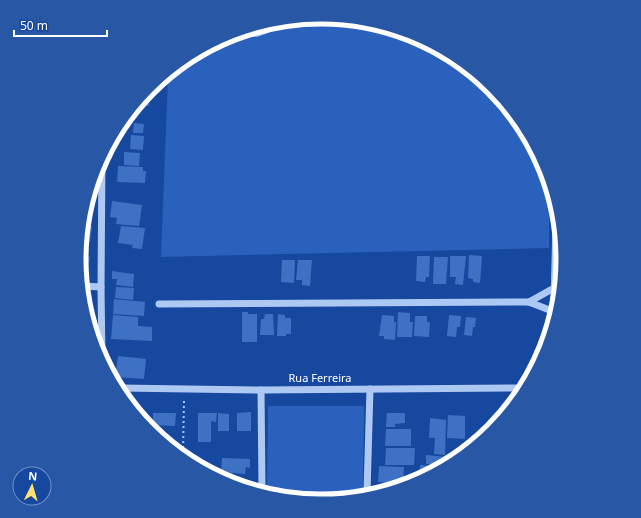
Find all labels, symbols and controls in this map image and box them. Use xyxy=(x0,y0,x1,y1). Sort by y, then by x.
scale bar xyxy=(14,12,107,38)
text: 50 m xyxy=(20,17,48,34)
street label: Rua Ferreira xyxy=(289,370,352,385)
north arrow xyxy=(12,466,52,506)
text: N xyxy=(28,468,38,483)

